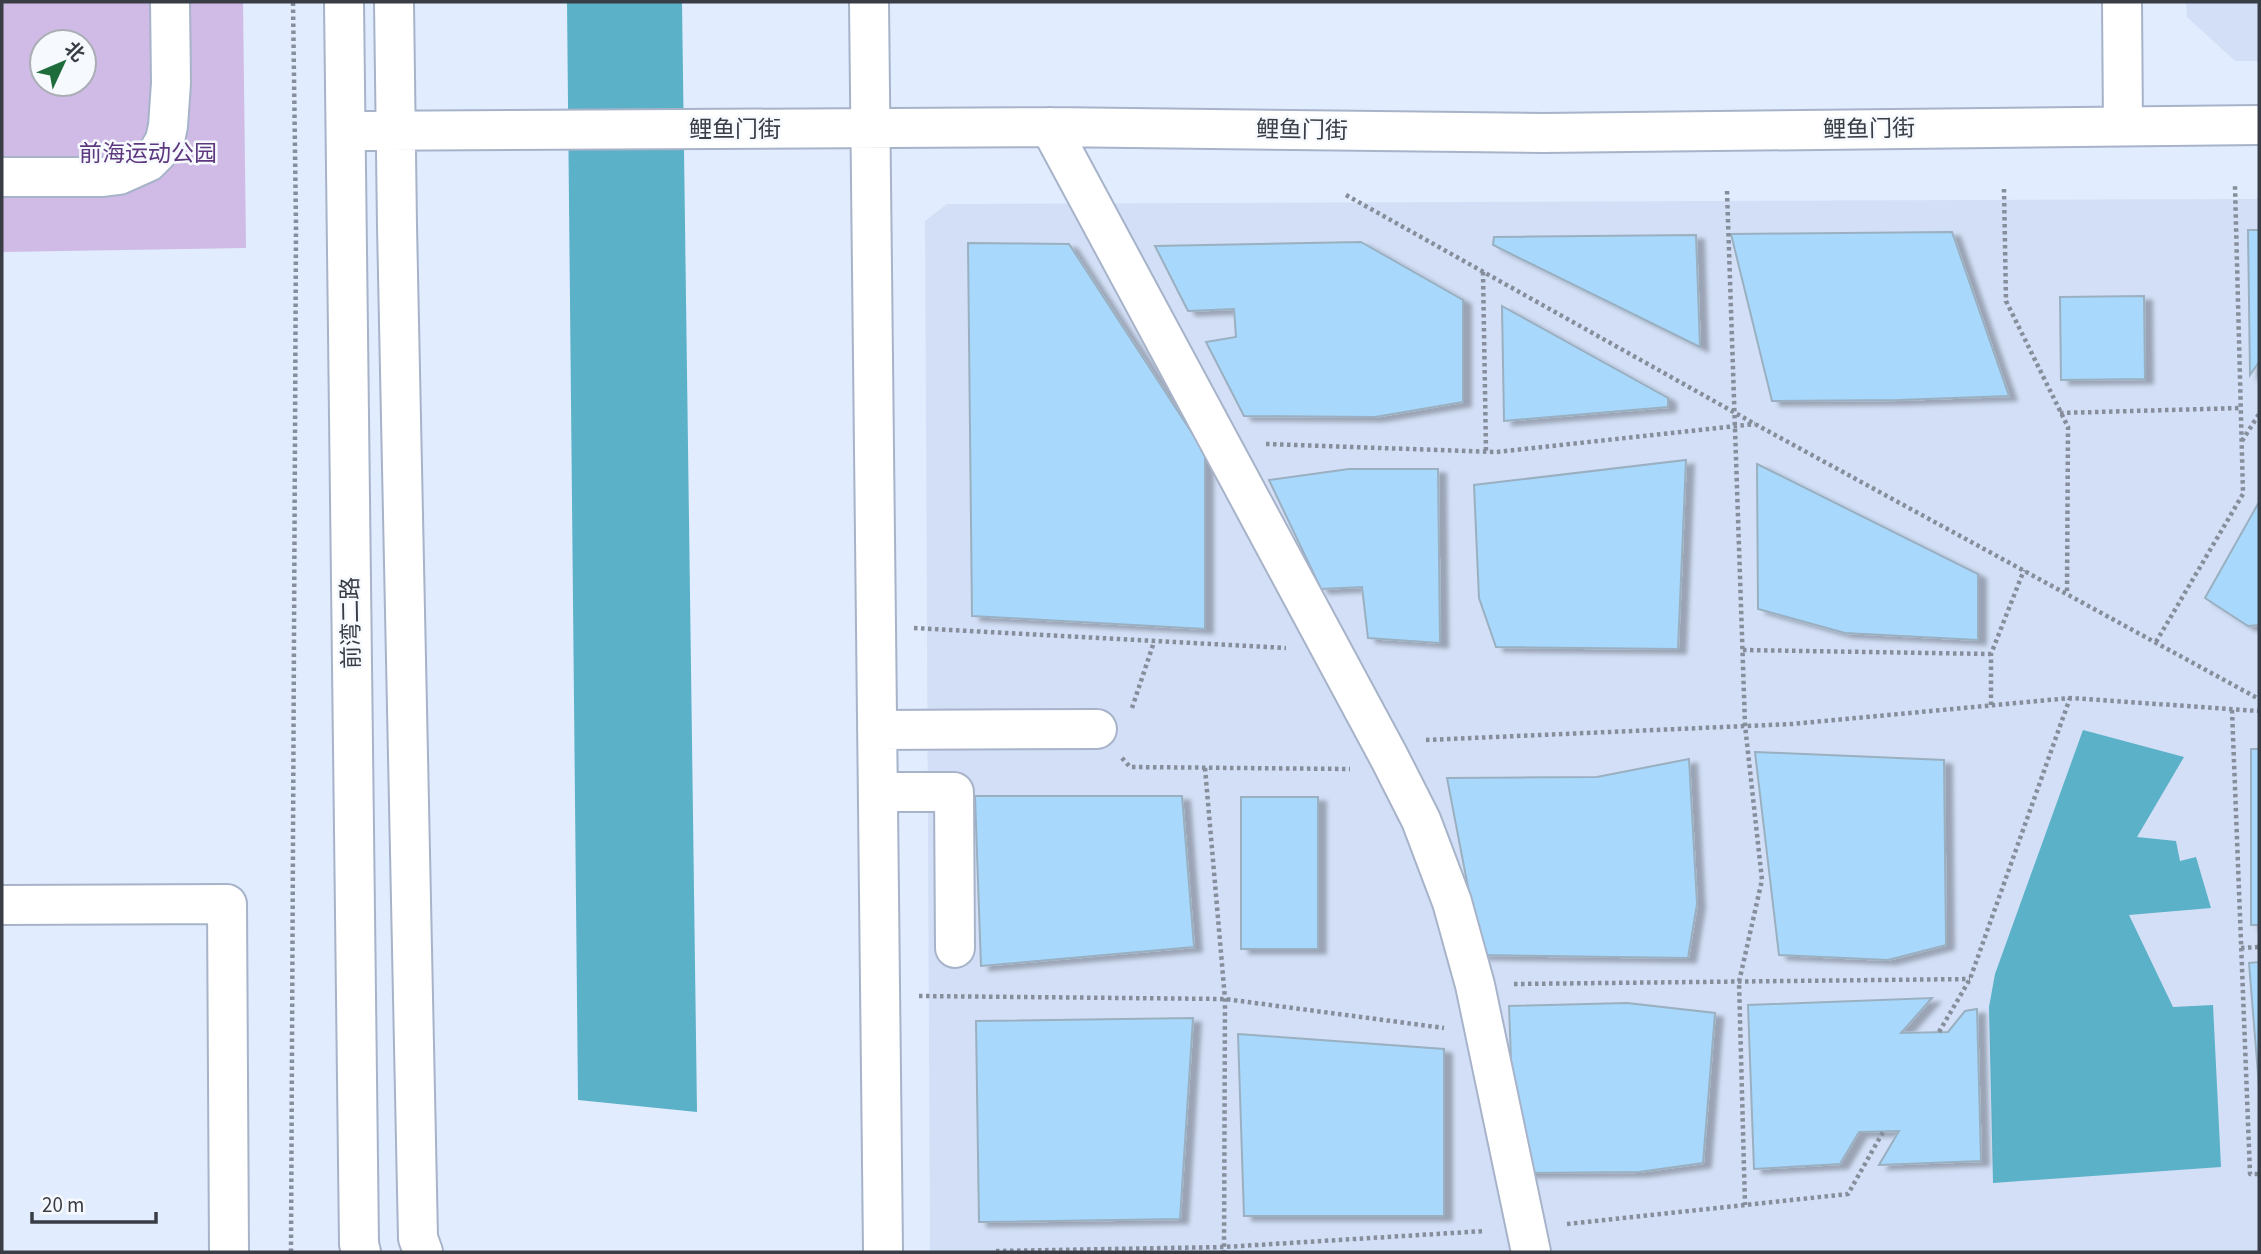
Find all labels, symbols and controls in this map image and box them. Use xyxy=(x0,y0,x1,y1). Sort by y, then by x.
north arrow xyxy=(28,28,98,98)
text: 北 xyxy=(58,36,90,68)
street label: 鲤鱼门街 xyxy=(1823,112,1915,146)
street label: 鲤鱼门街 xyxy=(689,113,781,146)
street label: 鲤鱼门街 xyxy=(1256,113,1348,147)
park label: 前海运动公园 xyxy=(79,137,217,170)
street label: 前湾二路 xyxy=(334,577,368,669)
scale bar xyxy=(32,1180,156,1224)
text: 20 m xyxy=(42,1190,84,1220)

